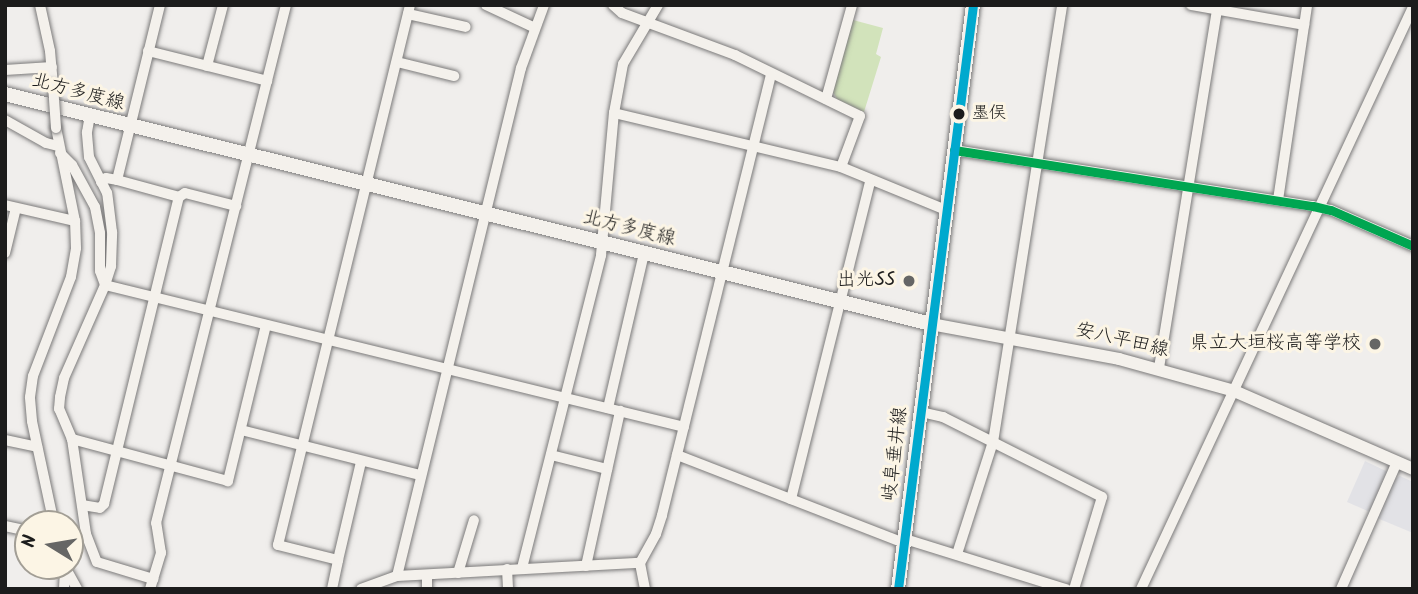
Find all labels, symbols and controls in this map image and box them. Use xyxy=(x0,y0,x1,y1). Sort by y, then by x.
street label: 北方多度線 xyxy=(29,70,127,116)
place label: 墨俣 xyxy=(972,104,1006,124)
marker: 墨俣 xyxy=(952,107,966,121)
street label: 北方多度線 xyxy=(580,206,678,252)
place label: 出光SS xyxy=(837,270,895,292)
marker: 出光SS xyxy=(901,273,917,289)
street label: 安八平田線 xyxy=(1073,319,1171,363)
place label: 県立大垣桜高等学校 xyxy=(1190,333,1361,355)
marker: 県立大垣桜高等学校 xyxy=(1367,336,1383,352)
street label: 岐阜垂井線 xyxy=(879,405,913,503)
north arrow xyxy=(14,510,84,580)
text: N xyxy=(14,533,46,550)

